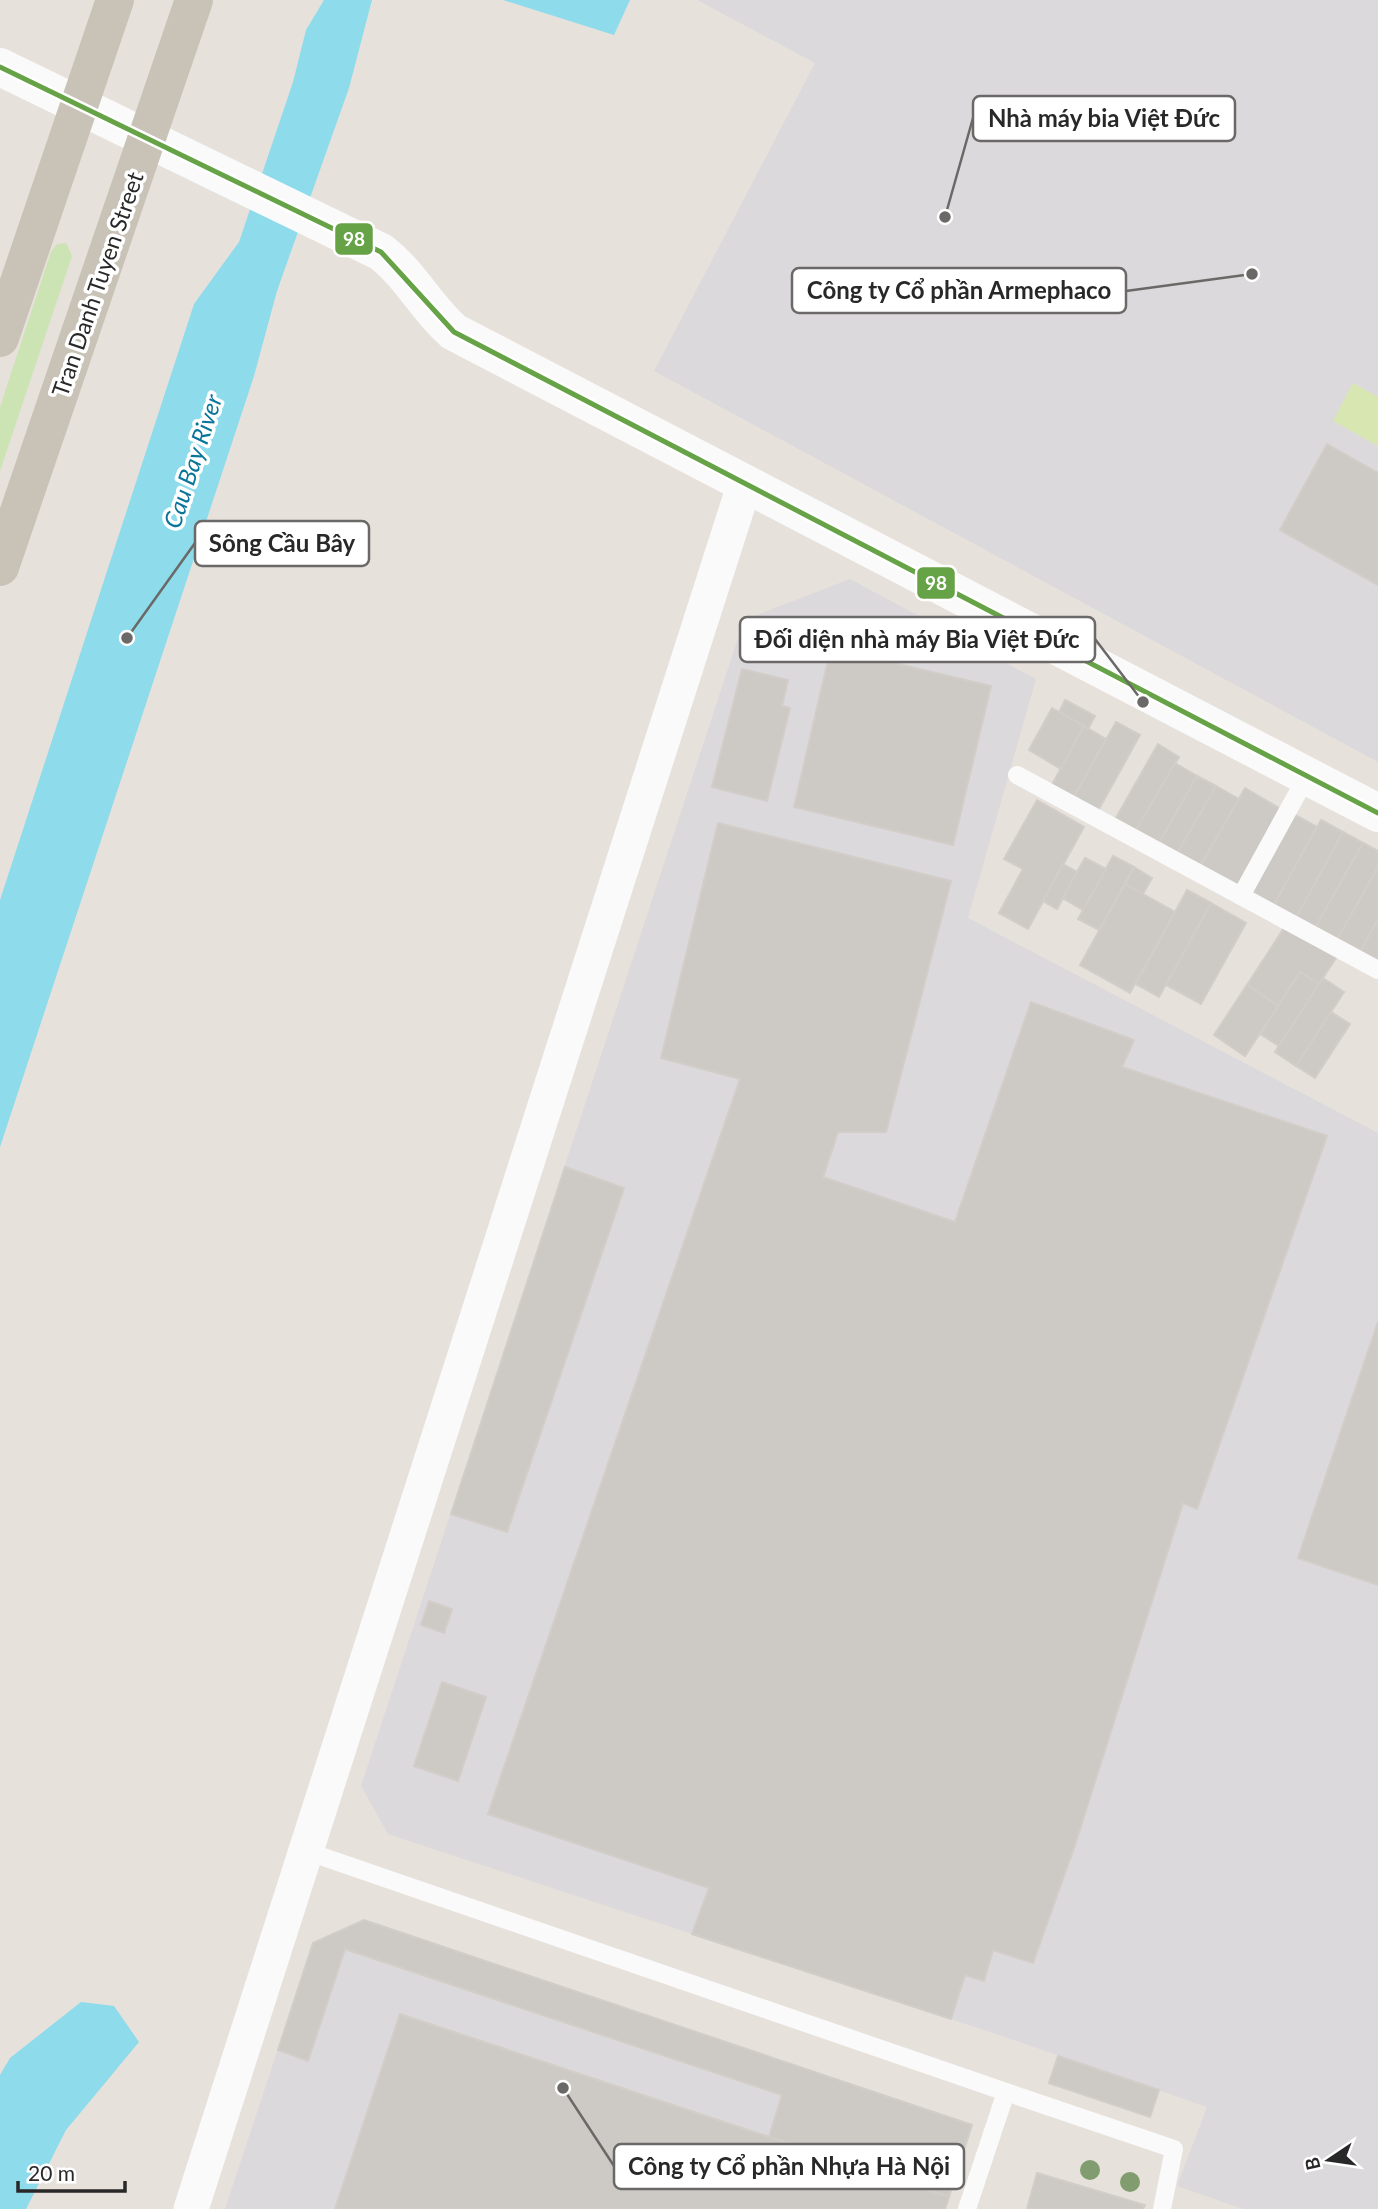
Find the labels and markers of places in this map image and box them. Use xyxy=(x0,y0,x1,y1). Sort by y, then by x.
callout: Nhà máy bia Việt Đức xyxy=(973,96,1235,141)
callout: Công ty Cổ phần Armephaco xyxy=(792,268,1126,313)
callout: Sông Cầu Bây xyxy=(195,521,369,566)
callout: Đối diện nhà máy Bia Việt Đức xyxy=(740,617,1095,662)
callout: Công ty Cổ phần Nhựa Hà Nội xyxy=(614,2144,964,2189)

